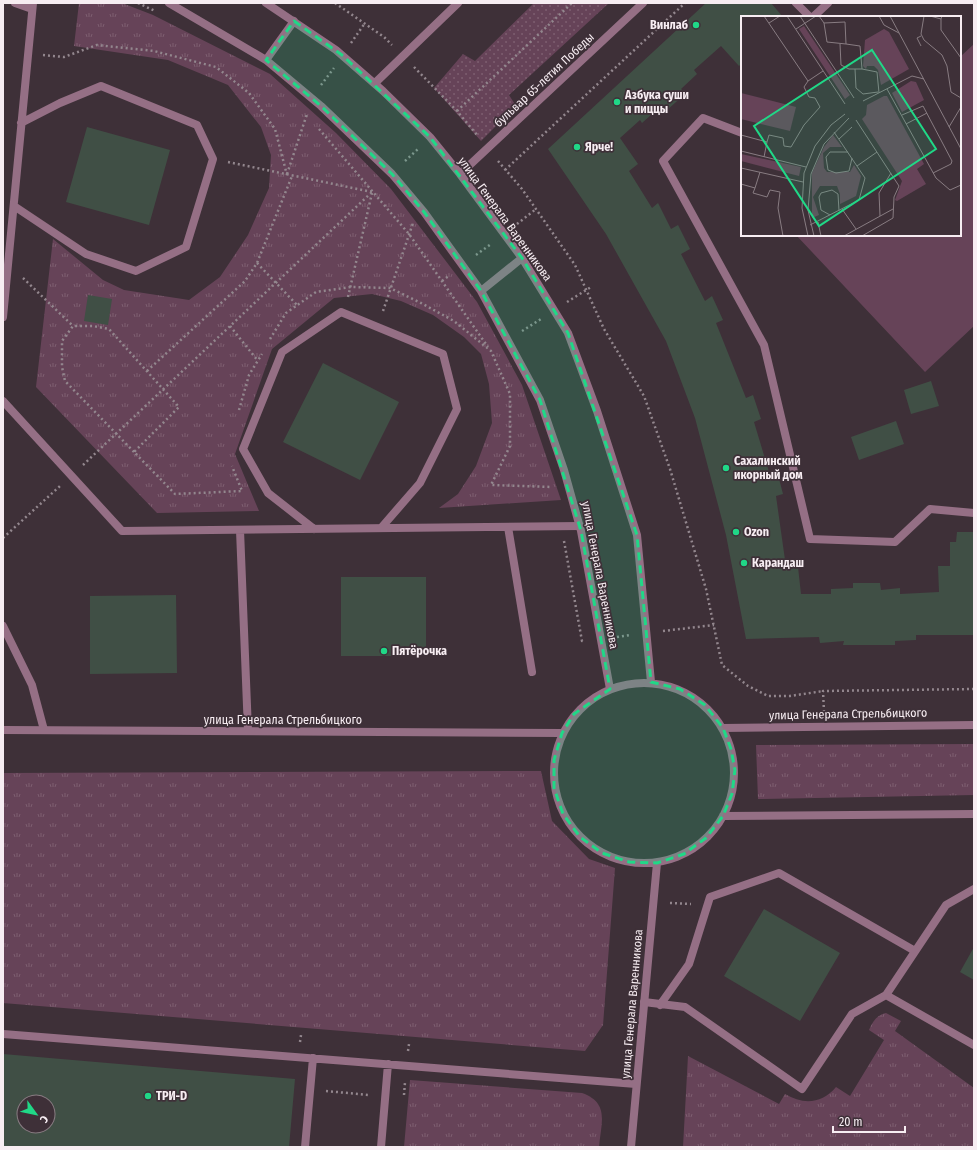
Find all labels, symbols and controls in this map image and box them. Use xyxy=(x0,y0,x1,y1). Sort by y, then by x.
inset map xyxy=(741,16,961,236)
place label: Винлаб xyxy=(650,18,688,32)
marker: Винлаб xyxy=(691,20,701,30)
street label: бульвар 65-летия Победы xyxy=(491,30,597,130)
place label: Азбука суши и пиццы xyxy=(624,88,689,116)
marker: Азбука суши и пиццы xyxy=(612,97,622,107)
place label: Ярче! xyxy=(585,140,613,154)
marker: Ярче! xyxy=(572,142,582,152)
street label: улица Генерала Варенникова xyxy=(455,154,555,284)
place label: Сахалинский икорный дом xyxy=(734,454,803,482)
marker: Сахалинский икорный дом xyxy=(721,463,731,473)
street label: улица Генерала Варенникова xyxy=(579,500,621,650)
place label: Ozon xyxy=(744,525,769,539)
marker: Ozon xyxy=(731,527,741,537)
place label: Карандаш xyxy=(752,556,804,570)
marker: Карандаш xyxy=(739,558,749,568)
place label: Пятёрочка xyxy=(392,644,447,658)
marker: Пятёрочка xyxy=(379,646,389,656)
street label: улица Генерала Стрельбицкого xyxy=(769,706,927,722)
street label: улица Генерала Стрельбицкого xyxy=(204,713,362,727)
street label: улица Генерала Варенникова xyxy=(618,929,646,1079)
place label: ТРИ-D xyxy=(156,1089,187,1103)
marker: ТРИ-D xyxy=(143,1091,153,1101)
north arrow xyxy=(16,1094,56,1134)
scale bar xyxy=(833,1108,905,1134)
text: С xyxy=(37,1113,51,1125)
text: 20 m xyxy=(839,1115,863,1129)

